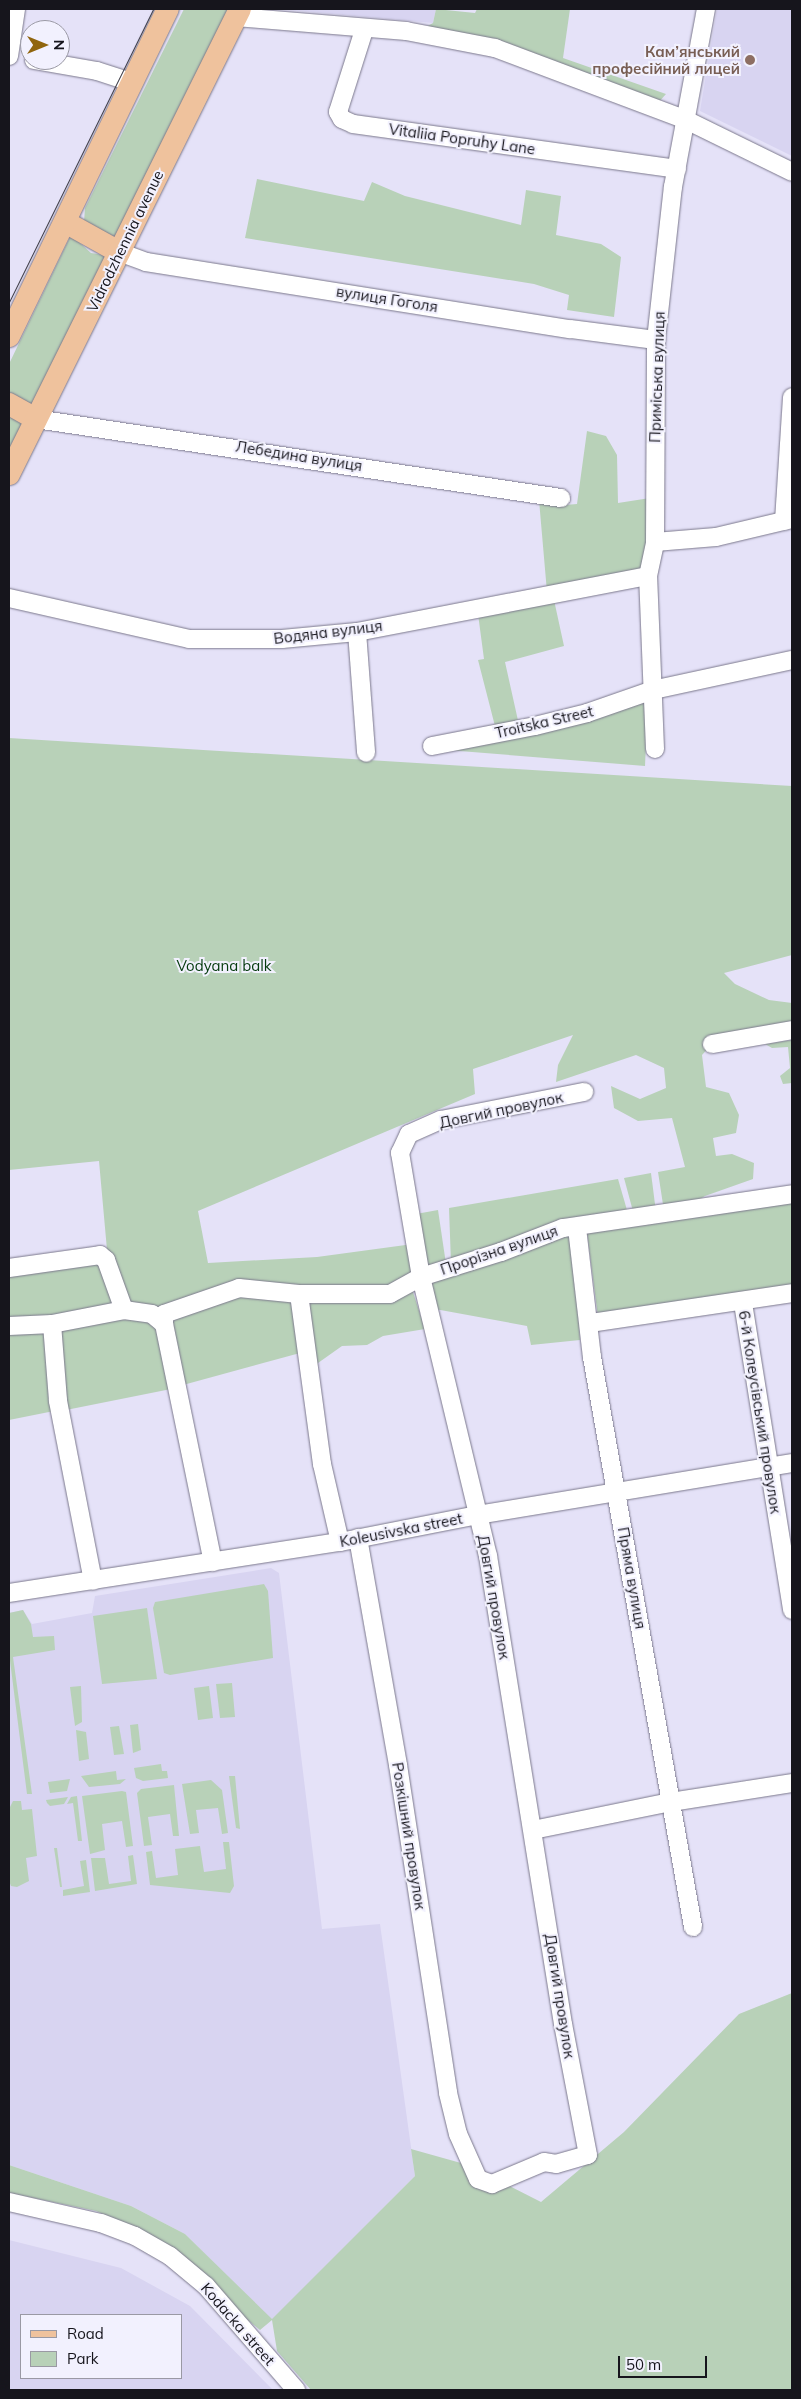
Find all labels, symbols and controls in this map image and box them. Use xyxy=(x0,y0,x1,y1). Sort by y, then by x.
north arrow xyxy=(20,20,70,70)
text: N xyxy=(50,40,68,50)
place label: Кам’янський професійний лицей xyxy=(592,42,740,77)
marker: Кам’янський професійний лицей xyxy=(744,54,756,66)
street label: Vitaliia Popruhy Lane xyxy=(388,120,536,158)
street label: Vidrodzhennia avenue xyxy=(83,167,167,315)
street label: вулиця Гоголя xyxy=(335,282,439,316)
street label: Приміська вулиця xyxy=(646,311,668,443)
street label: Лебедина вулиця xyxy=(234,437,364,475)
street label: Водяна вулиця xyxy=(273,616,383,648)
street label: Troitska Street xyxy=(493,702,595,742)
park label: Vodyana balk xyxy=(177,957,271,975)
street label: Довгий провулок xyxy=(438,1088,564,1132)
street label: Прорізна вулиця xyxy=(438,1221,560,1279)
street label: 6-й Колеусівський провулок xyxy=(735,1309,785,1515)
street label: Koleusivska street xyxy=(338,1509,464,1551)
street label: Пряма вулиця xyxy=(614,1526,650,1630)
street label: Довгий провулок xyxy=(474,1533,514,1661)
street label: Розкішний провулок xyxy=(388,1761,430,1911)
street label: Довгий провулок xyxy=(541,1932,579,2060)
street label: Kodacka street xyxy=(197,2279,279,2369)
legend xyxy=(20,2314,182,2379)
text: Road xyxy=(67,2324,104,2343)
scale bar xyxy=(621,2346,710,2378)
text: Park xyxy=(67,2349,99,2368)
text: 50 m xyxy=(626,2355,661,2374)

